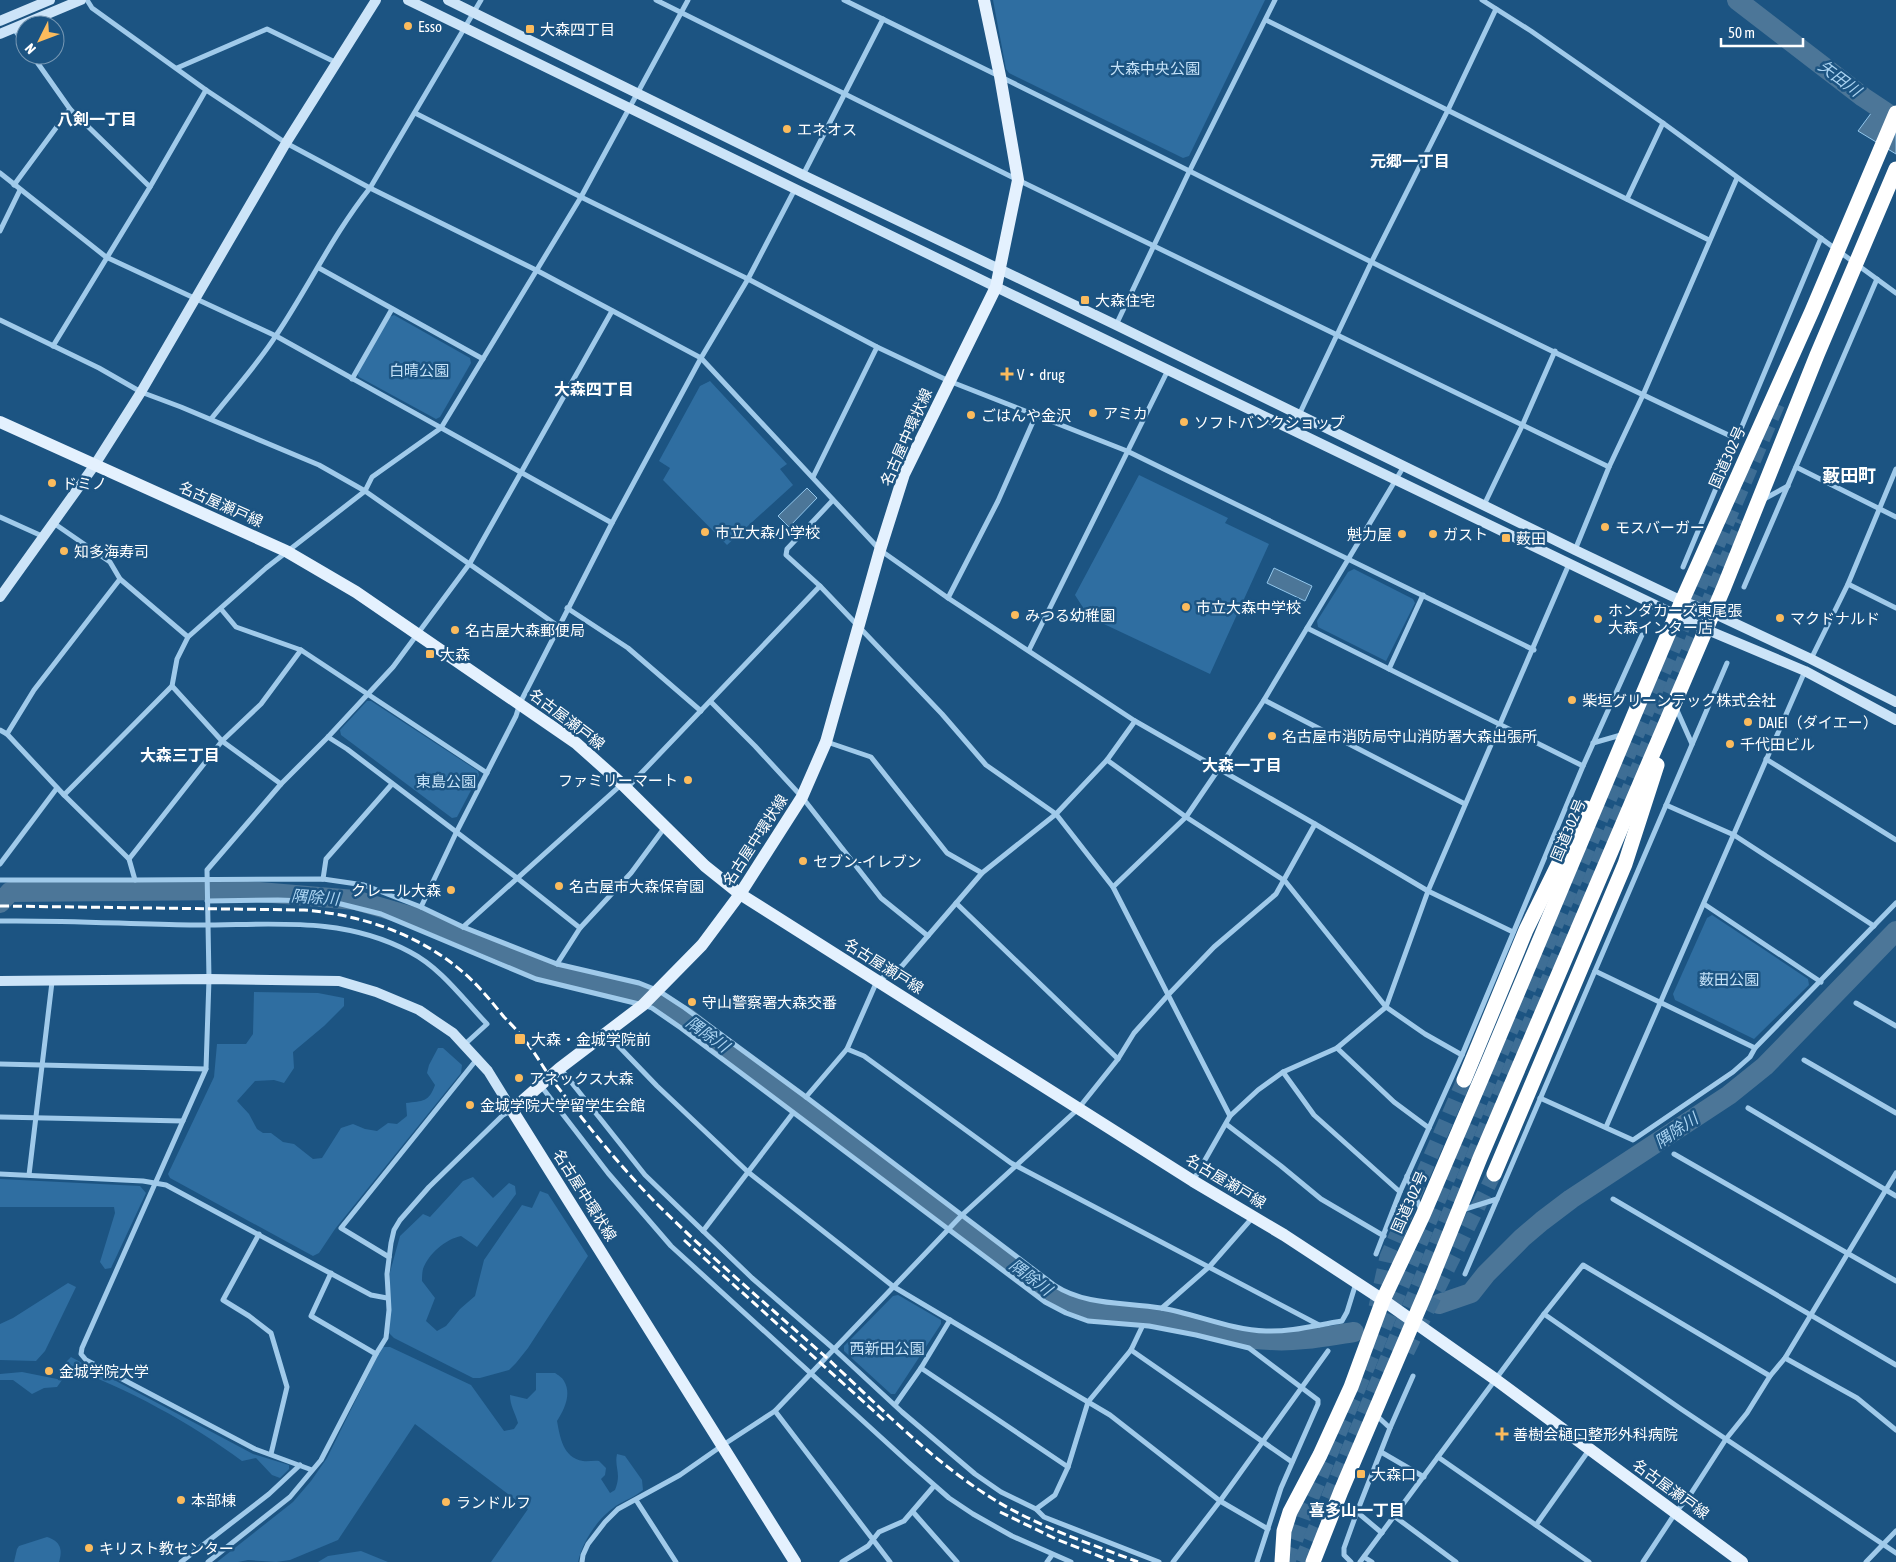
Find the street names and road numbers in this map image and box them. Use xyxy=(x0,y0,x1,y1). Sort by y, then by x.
street label: 名古屋中環状線 xyxy=(877,386,935,488)
street label: 国道302号 xyxy=(1706,423,1748,491)
street label: 名古屋瀬戸線 xyxy=(176,478,266,530)
street label: 名古屋瀬戸線 xyxy=(526,685,608,753)
street label: 名古屋中環状線 xyxy=(719,791,791,889)
street label: 国道302号 xyxy=(1547,796,1589,864)
street label: 名古屋瀬戸線 xyxy=(841,935,927,997)
street label: 名古屋中環状線 xyxy=(550,1146,620,1244)
street label: 名古屋瀬戸線 xyxy=(1183,1151,1269,1211)
street label: 国道302号 xyxy=(1388,1168,1430,1236)
street label: 名古屋瀬戸線 xyxy=(1630,1456,1712,1522)

